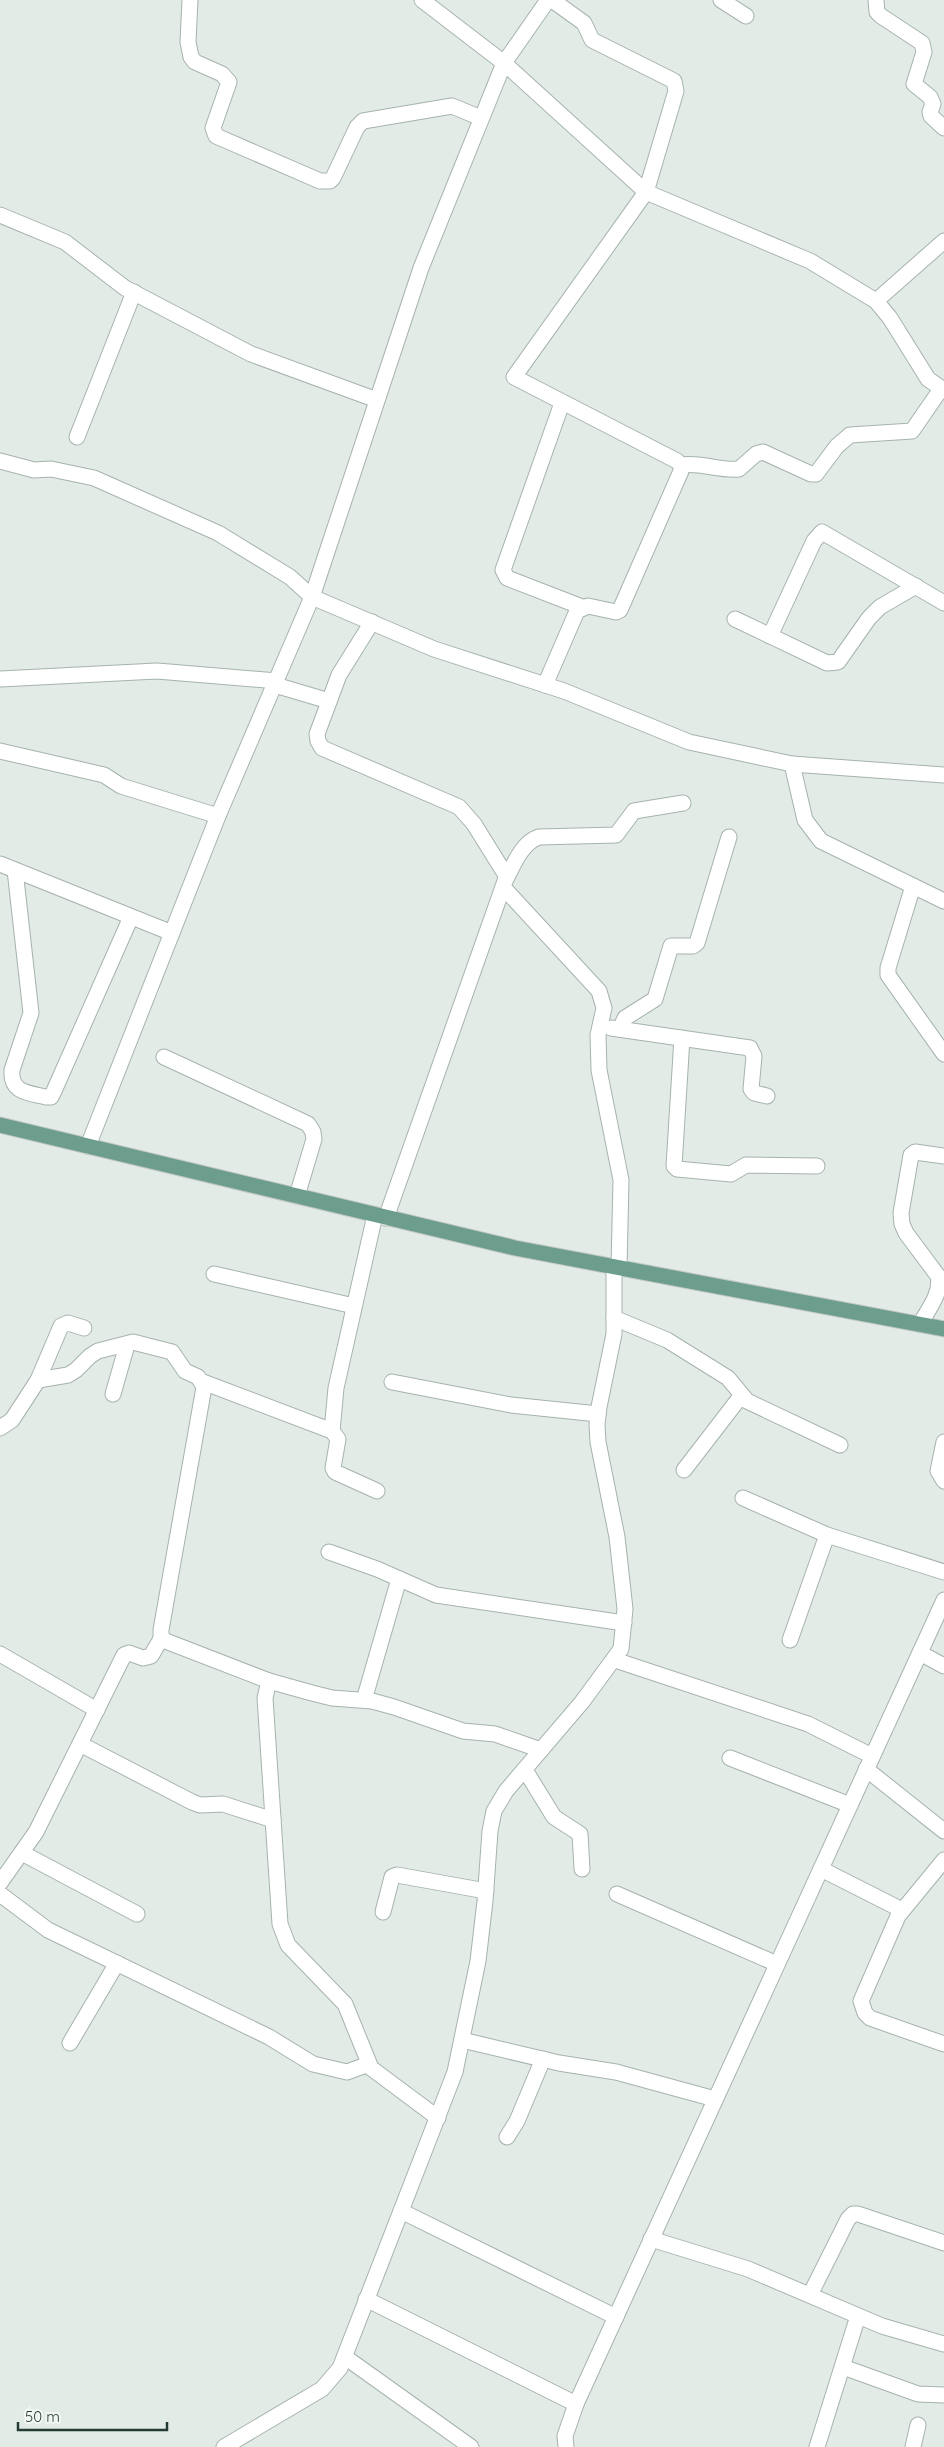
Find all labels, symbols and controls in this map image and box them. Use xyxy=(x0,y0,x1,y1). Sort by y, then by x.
scale bar xyxy=(18,2400,166,2432)
text: 50 m xyxy=(25,2407,60,2426)

